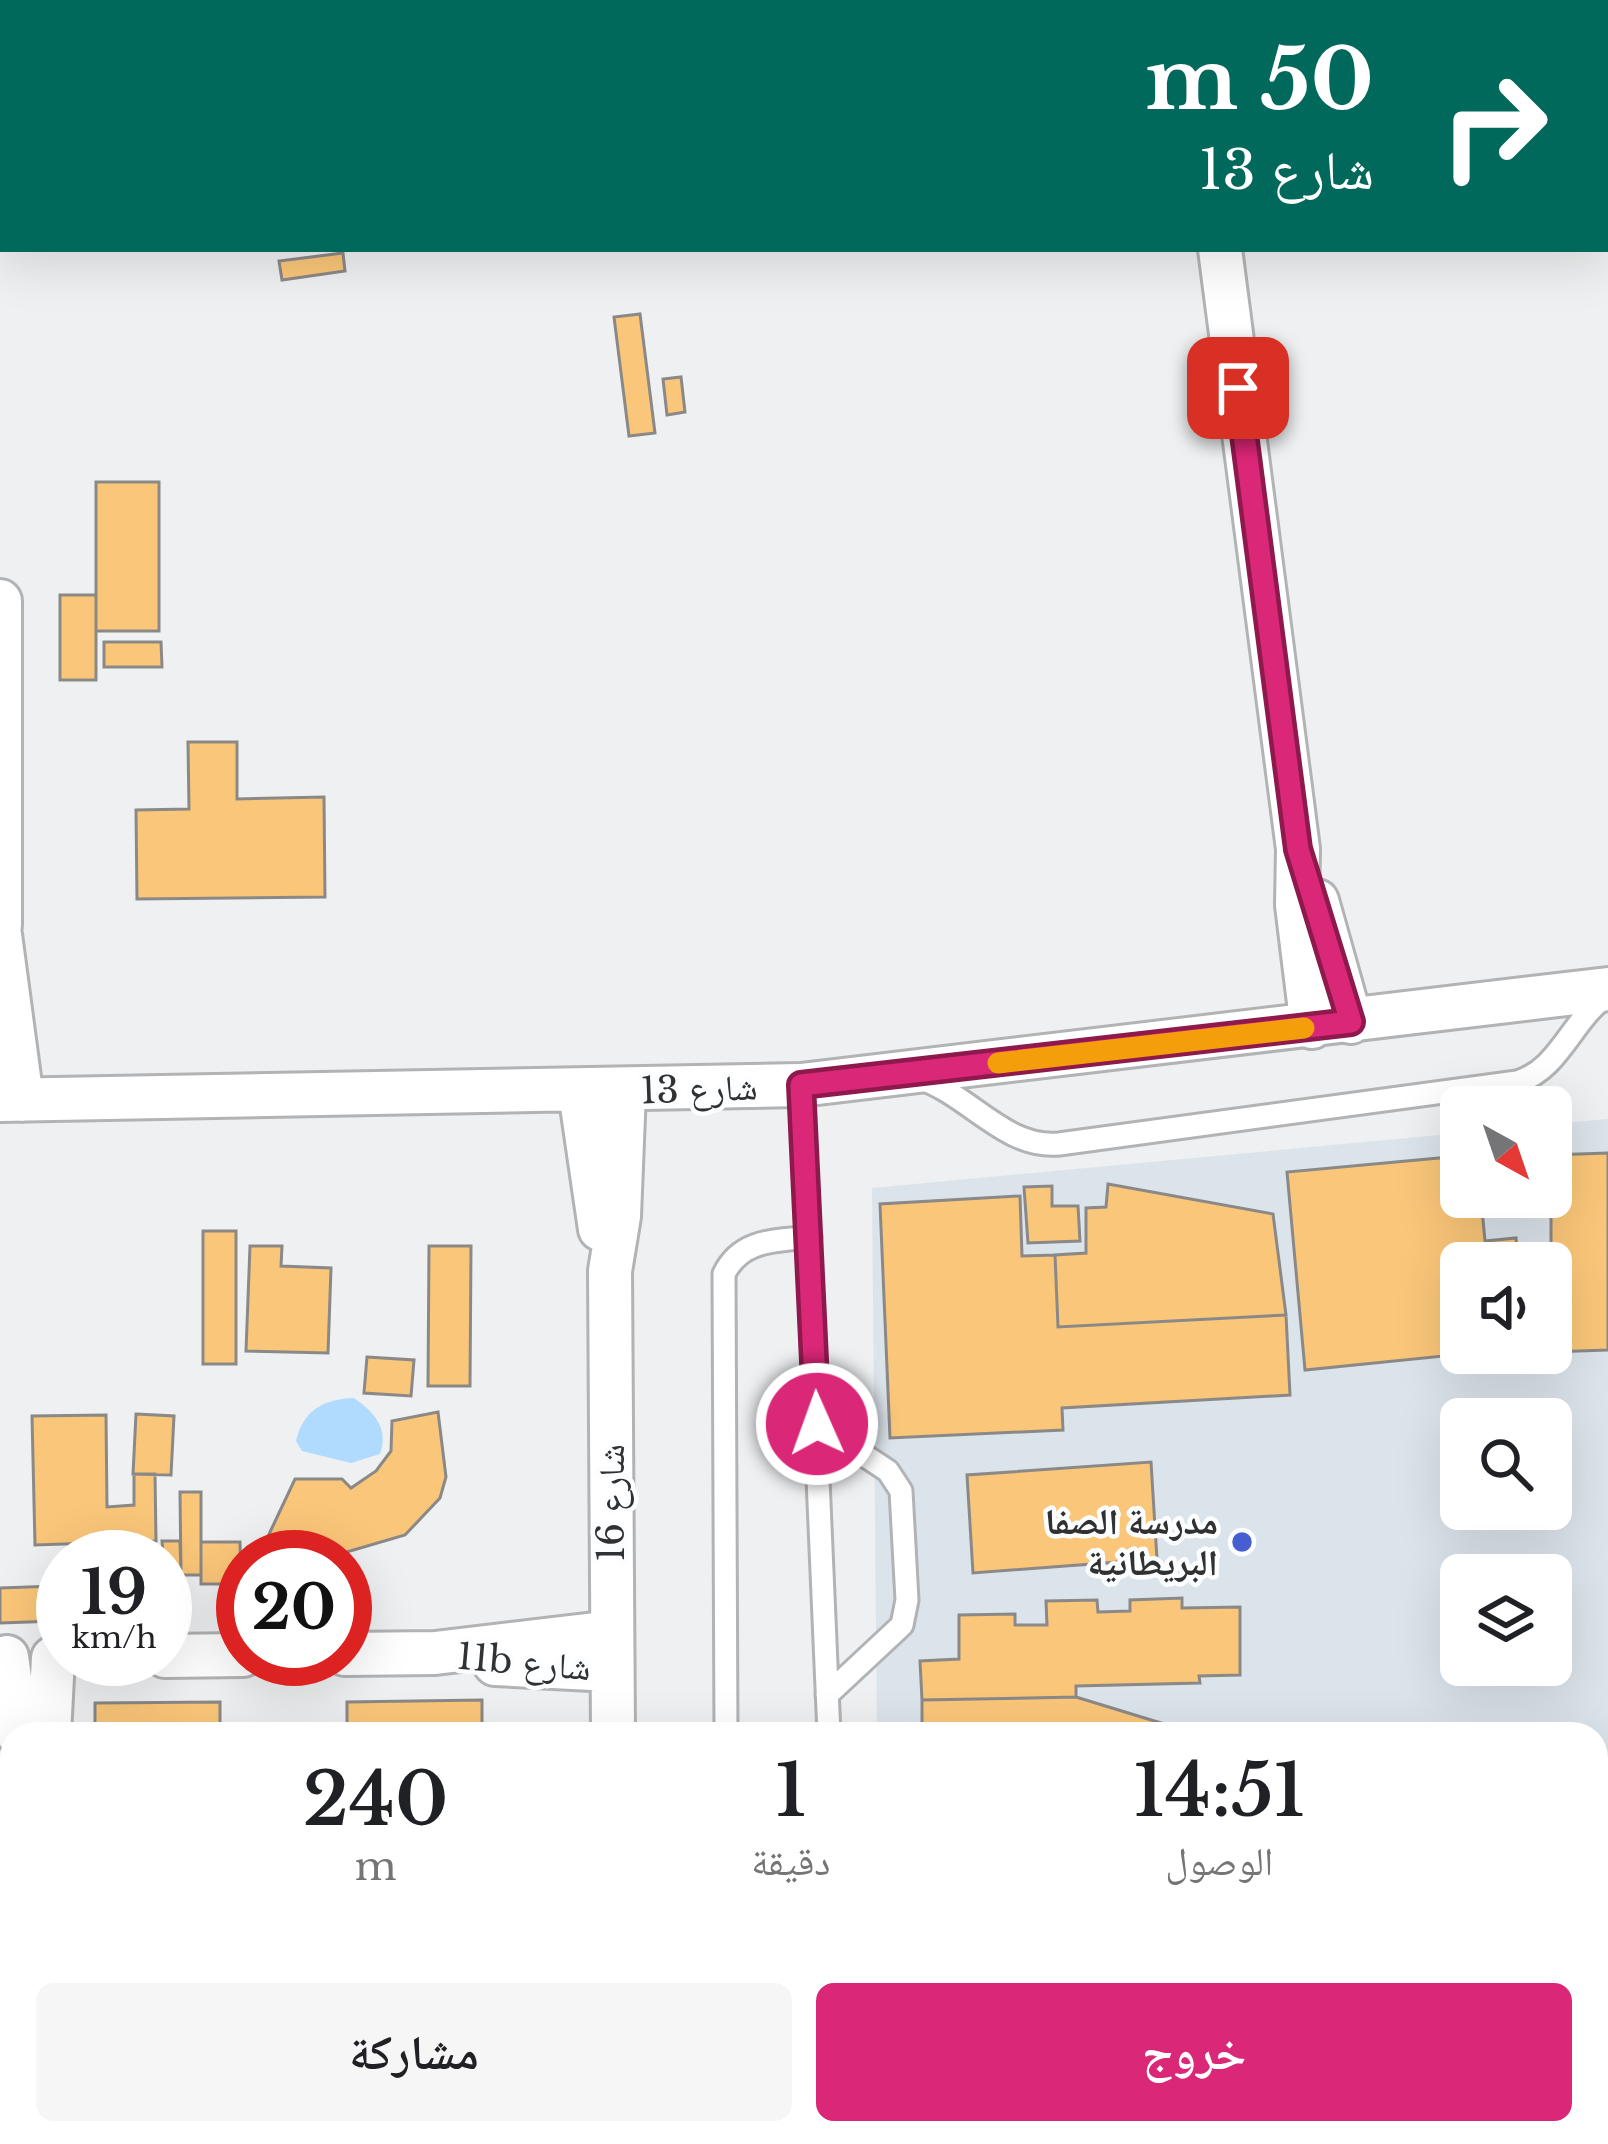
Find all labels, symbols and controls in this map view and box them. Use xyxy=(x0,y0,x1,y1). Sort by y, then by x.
text: 50 m xyxy=(1145,28,1374,132)
icon: right xyxy=(1416,48,1572,204)
text: شارع 13 xyxy=(1198,137,1374,204)
pin xyxy=(1187,337,1289,439)
icon: arrive xyxy=(1205,355,1271,421)
street label: شارع 13 xyxy=(640,1064,758,1114)
north arrow xyxy=(1440,1086,1572,1218)
map controls xyxy=(1440,1086,1572,1686)
button: sound xyxy=(1440,1242,1572,1374)
position arrow xyxy=(754,1361,880,1487)
button: search xyxy=(1440,1398,1572,1530)
street label: شارع 16 xyxy=(589,1444,634,1562)
place label: مدرسة الصفا البريطانية xyxy=(1045,1499,1218,1585)
marker: مدرسة الصفا البريطانية xyxy=(1229,1529,1255,1555)
speed limit sign: 20 xyxy=(216,1530,372,1686)
button: layers xyxy=(1440,1554,1572,1686)
text: 19 xyxy=(81,1556,147,1630)
text: km/h xyxy=(71,1619,157,1656)
street label: 11b شارع xyxy=(455,1634,593,1690)
text: 1 xyxy=(775,1746,807,1835)
text: 14:51 xyxy=(1133,1746,1305,1835)
text: 240 xyxy=(303,1755,448,1844)
text: دقيقة xyxy=(751,1837,830,1886)
text: الوصول xyxy=(1165,1837,1273,1886)
text: m xyxy=(355,1842,397,1891)
button: مشاركة xyxy=(36,1983,792,2121)
button: خروج xyxy=(816,1983,1572,2121)

